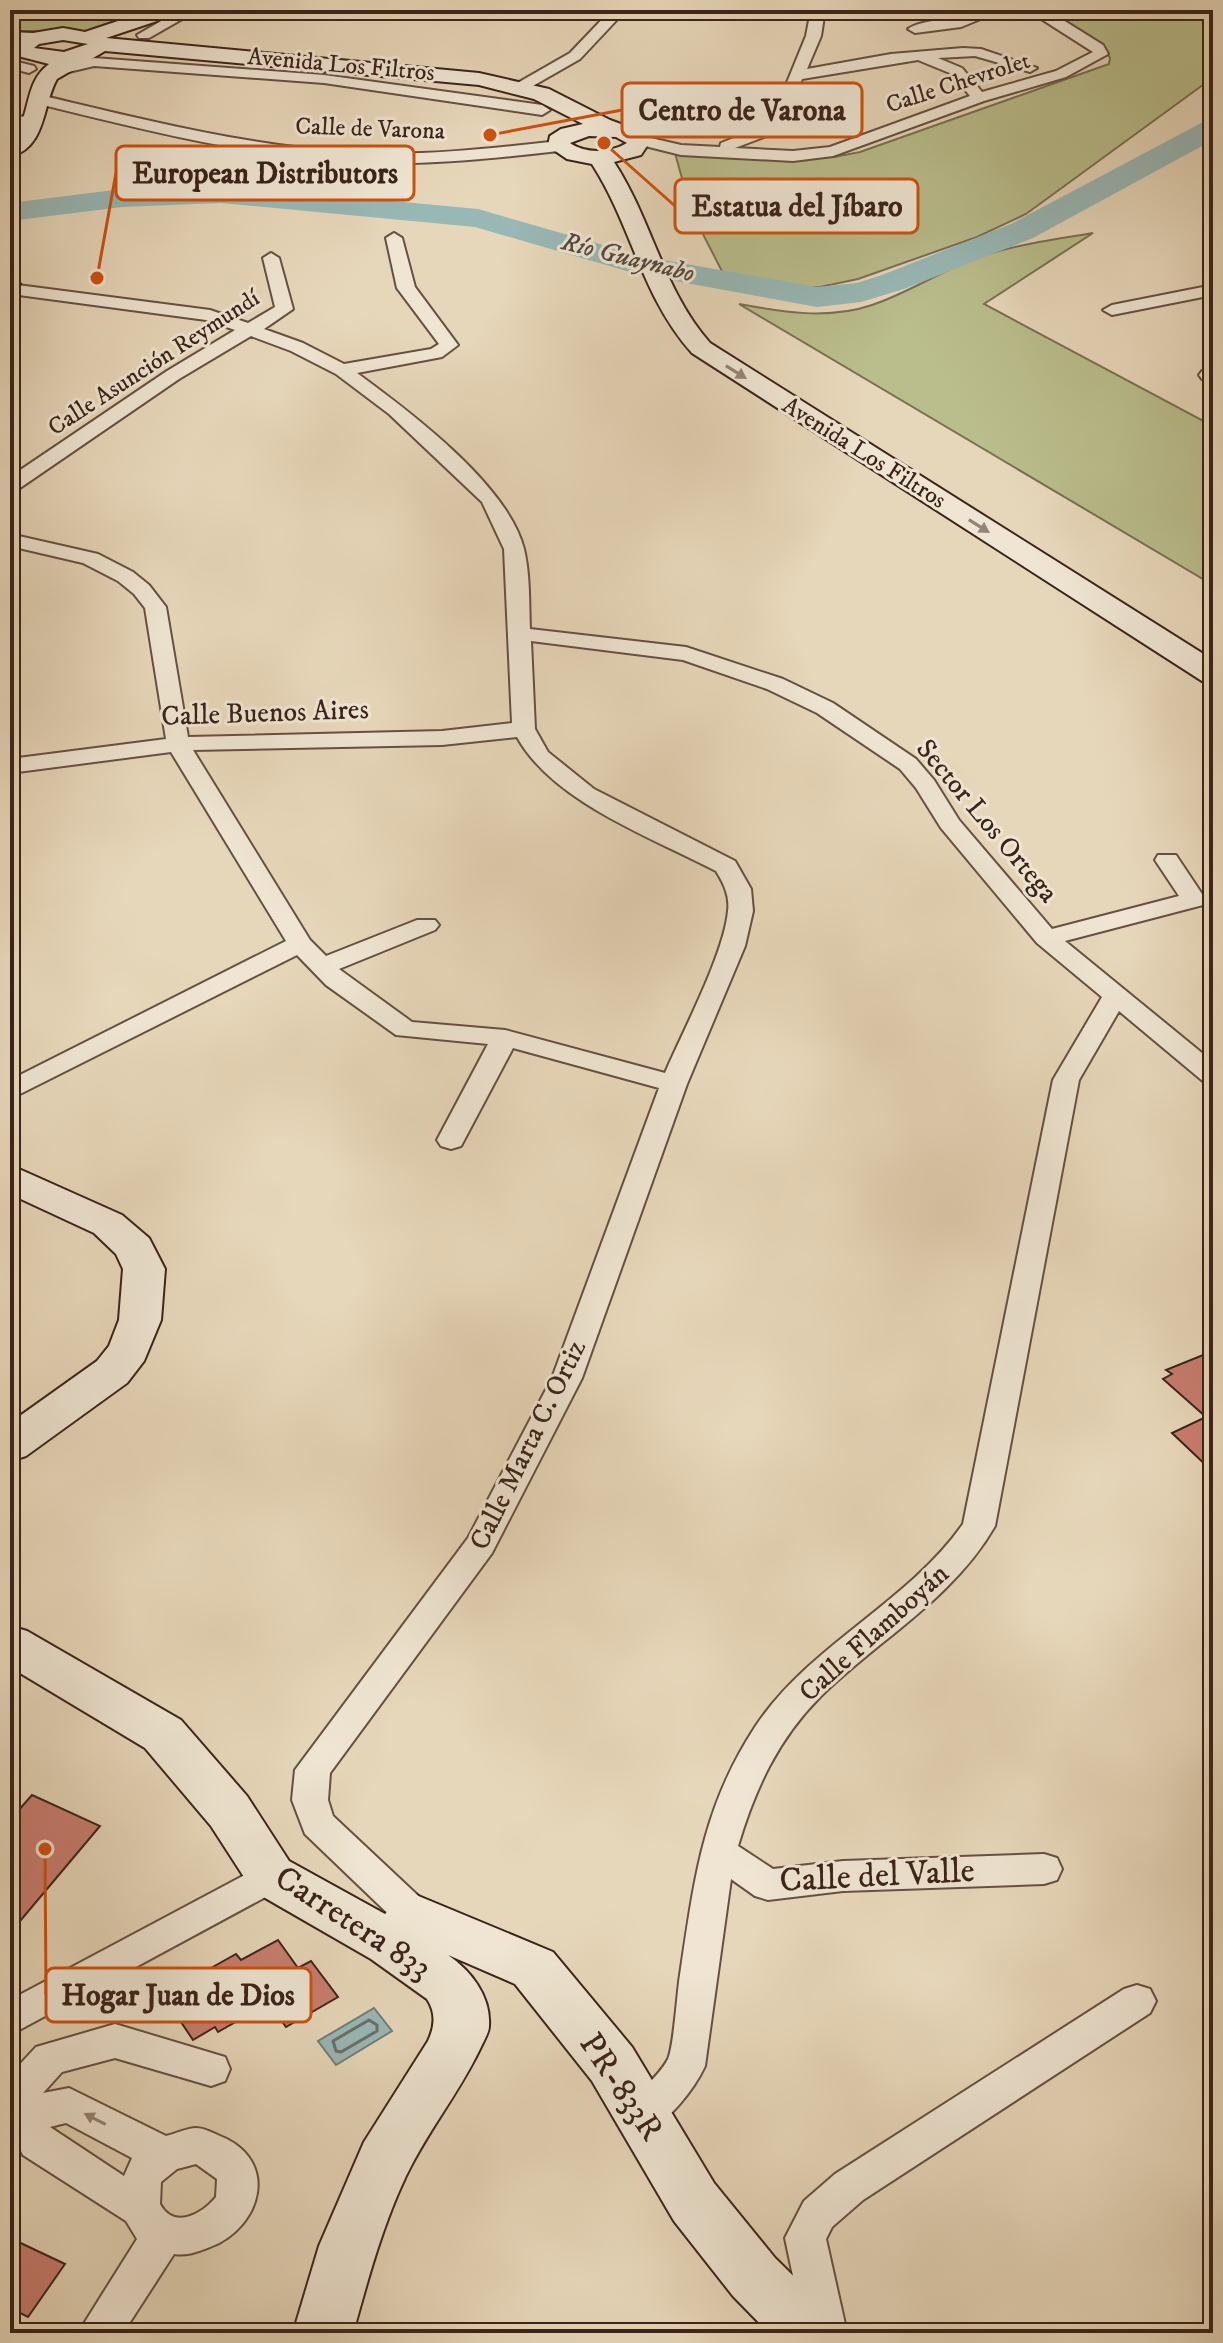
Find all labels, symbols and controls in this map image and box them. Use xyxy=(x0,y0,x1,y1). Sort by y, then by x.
street label: Avenida Los Filtros xyxy=(246,42,436,88)
street label: Calle Chevrolet xyxy=(882,45,1034,120)
callout: Centro de Varona xyxy=(622,83,862,137)
text: Centro de Varona xyxy=(638,93,847,130)
street label: Calle de Varona xyxy=(295,111,446,147)
callout: European Distributors xyxy=(116,146,414,200)
text: European Distributors xyxy=(132,156,398,193)
callout: Estatua del Jíbaro xyxy=(675,179,918,233)
text: Estatua del Jíbaro xyxy=(691,189,903,226)
water label: Río Guaynabo xyxy=(557,225,698,290)
street label: Calle Asunción Reymundí xyxy=(43,282,267,443)
one-way arrow xyxy=(725,365,747,379)
street label: Avenida Los Filtros xyxy=(776,391,952,515)
one-way arrow xyxy=(968,519,990,533)
street label: Calle Buenos Aires xyxy=(161,692,369,734)
street label: Sector Los Ortega xyxy=(908,732,1066,910)
street label: Calle Marta C. Ortiz xyxy=(462,1334,594,1556)
street label: Calle Flamboyán xyxy=(792,1556,957,1709)
street label: Calle del Valle xyxy=(778,1850,976,1902)
street label: Carretera 833 xyxy=(267,1857,439,1989)
callout: Hogar Juan de Dios xyxy=(46,1968,311,2022)
text: Hogar Juan de Dios xyxy=(61,1978,295,2015)
street label: PR-833R xyxy=(570,2025,672,2149)
one-way arrow xyxy=(84,2112,106,2126)

